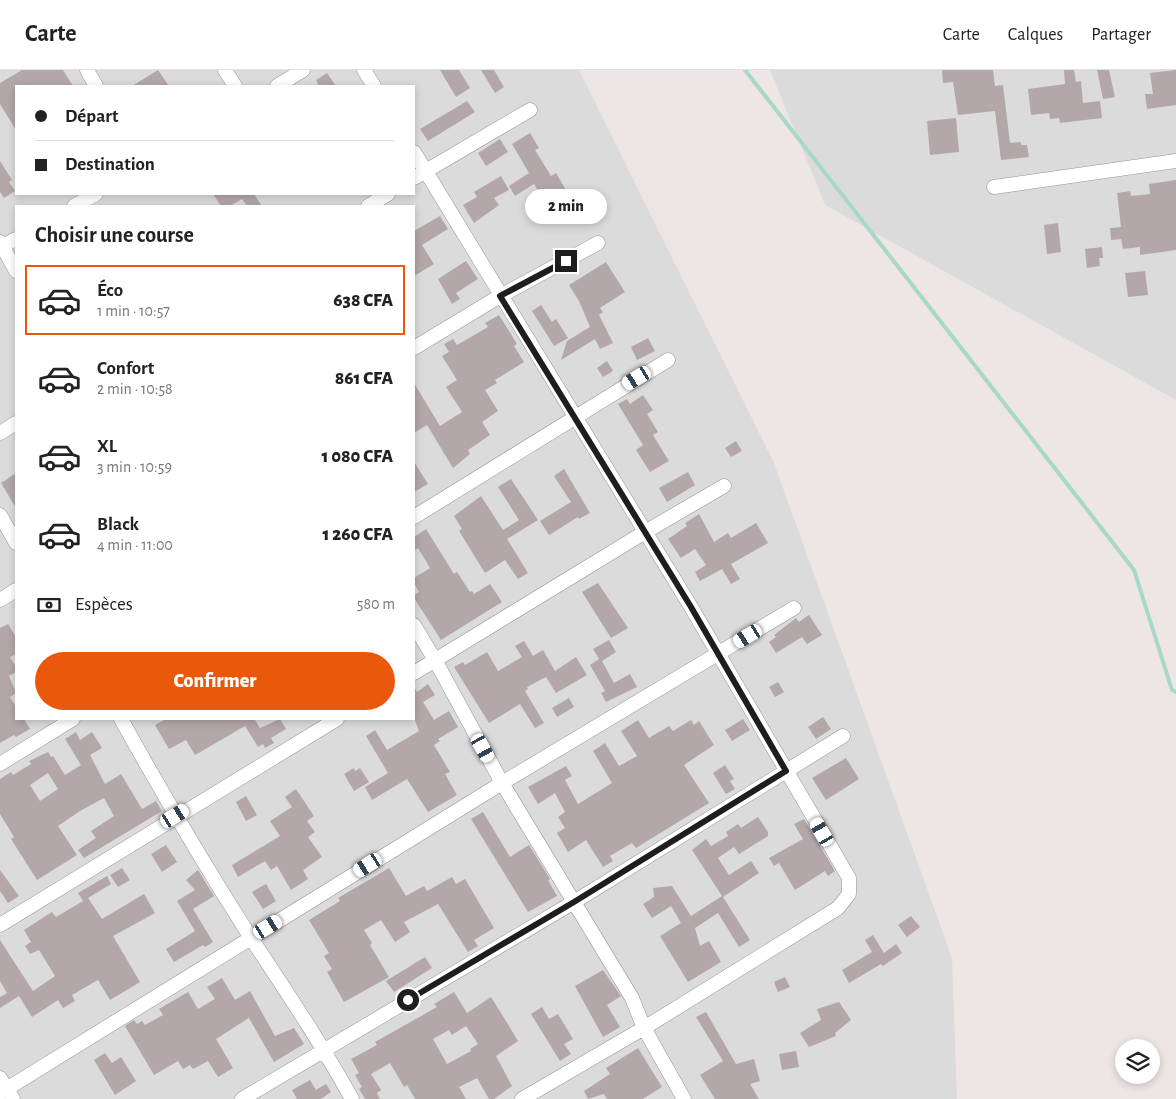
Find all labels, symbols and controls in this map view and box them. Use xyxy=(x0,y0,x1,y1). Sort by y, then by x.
text: Carte xyxy=(25,22,77,46)
text: Carte xyxy=(943,26,980,44)
text: Calques xyxy=(1008,26,1063,44)
text: Partager xyxy=(1091,26,1151,44)
text: Départ xyxy=(65,107,118,126)
text: Destination xyxy=(65,155,155,174)
callout: 2 min xyxy=(525,189,607,224)
text: 2 min xyxy=(548,198,584,214)
text: Choisir une course xyxy=(35,224,194,246)
route end xyxy=(555,250,577,272)
icon: car xyxy=(37,278,82,323)
text: Éco xyxy=(97,281,123,300)
text: 638 CFA xyxy=(333,291,393,310)
text: 1 min · 10:57 xyxy=(97,303,170,319)
icon: car xyxy=(37,356,82,401)
text: Confort xyxy=(97,359,154,378)
car xyxy=(620,364,653,392)
text: 861 CFA xyxy=(335,369,393,388)
text: 2 min · 10:58 xyxy=(97,381,173,397)
icon: car xyxy=(37,434,82,479)
text: XL xyxy=(97,437,117,456)
text: 1 080 CFA xyxy=(321,447,393,466)
text: 3 min · 10:59 xyxy=(97,459,172,475)
icon: car xyxy=(37,512,82,557)
text: Black xyxy=(97,515,139,534)
text: 1 260 CFA xyxy=(322,525,393,544)
text: 4 min · 11:00 xyxy=(97,537,173,553)
icon: cash xyxy=(35,591,63,619)
text: Espèces xyxy=(75,595,133,614)
text: 580 m xyxy=(357,596,395,612)
car xyxy=(731,622,764,650)
button: Confirmer xyxy=(35,652,395,710)
car xyxy=(469,731,496,765)
car xyxy=(158,802,191,830)
car xyxy=(808,815,835,849)
car xyxy=(351,851,384,879)
car xyxy=(251,913,284,941)
route start xyxy=(397,989,419,1011)
map controls xyxy=(1115,1039,1160,1084)
button: layers xyxy=(1115,1039,1160,1084)

